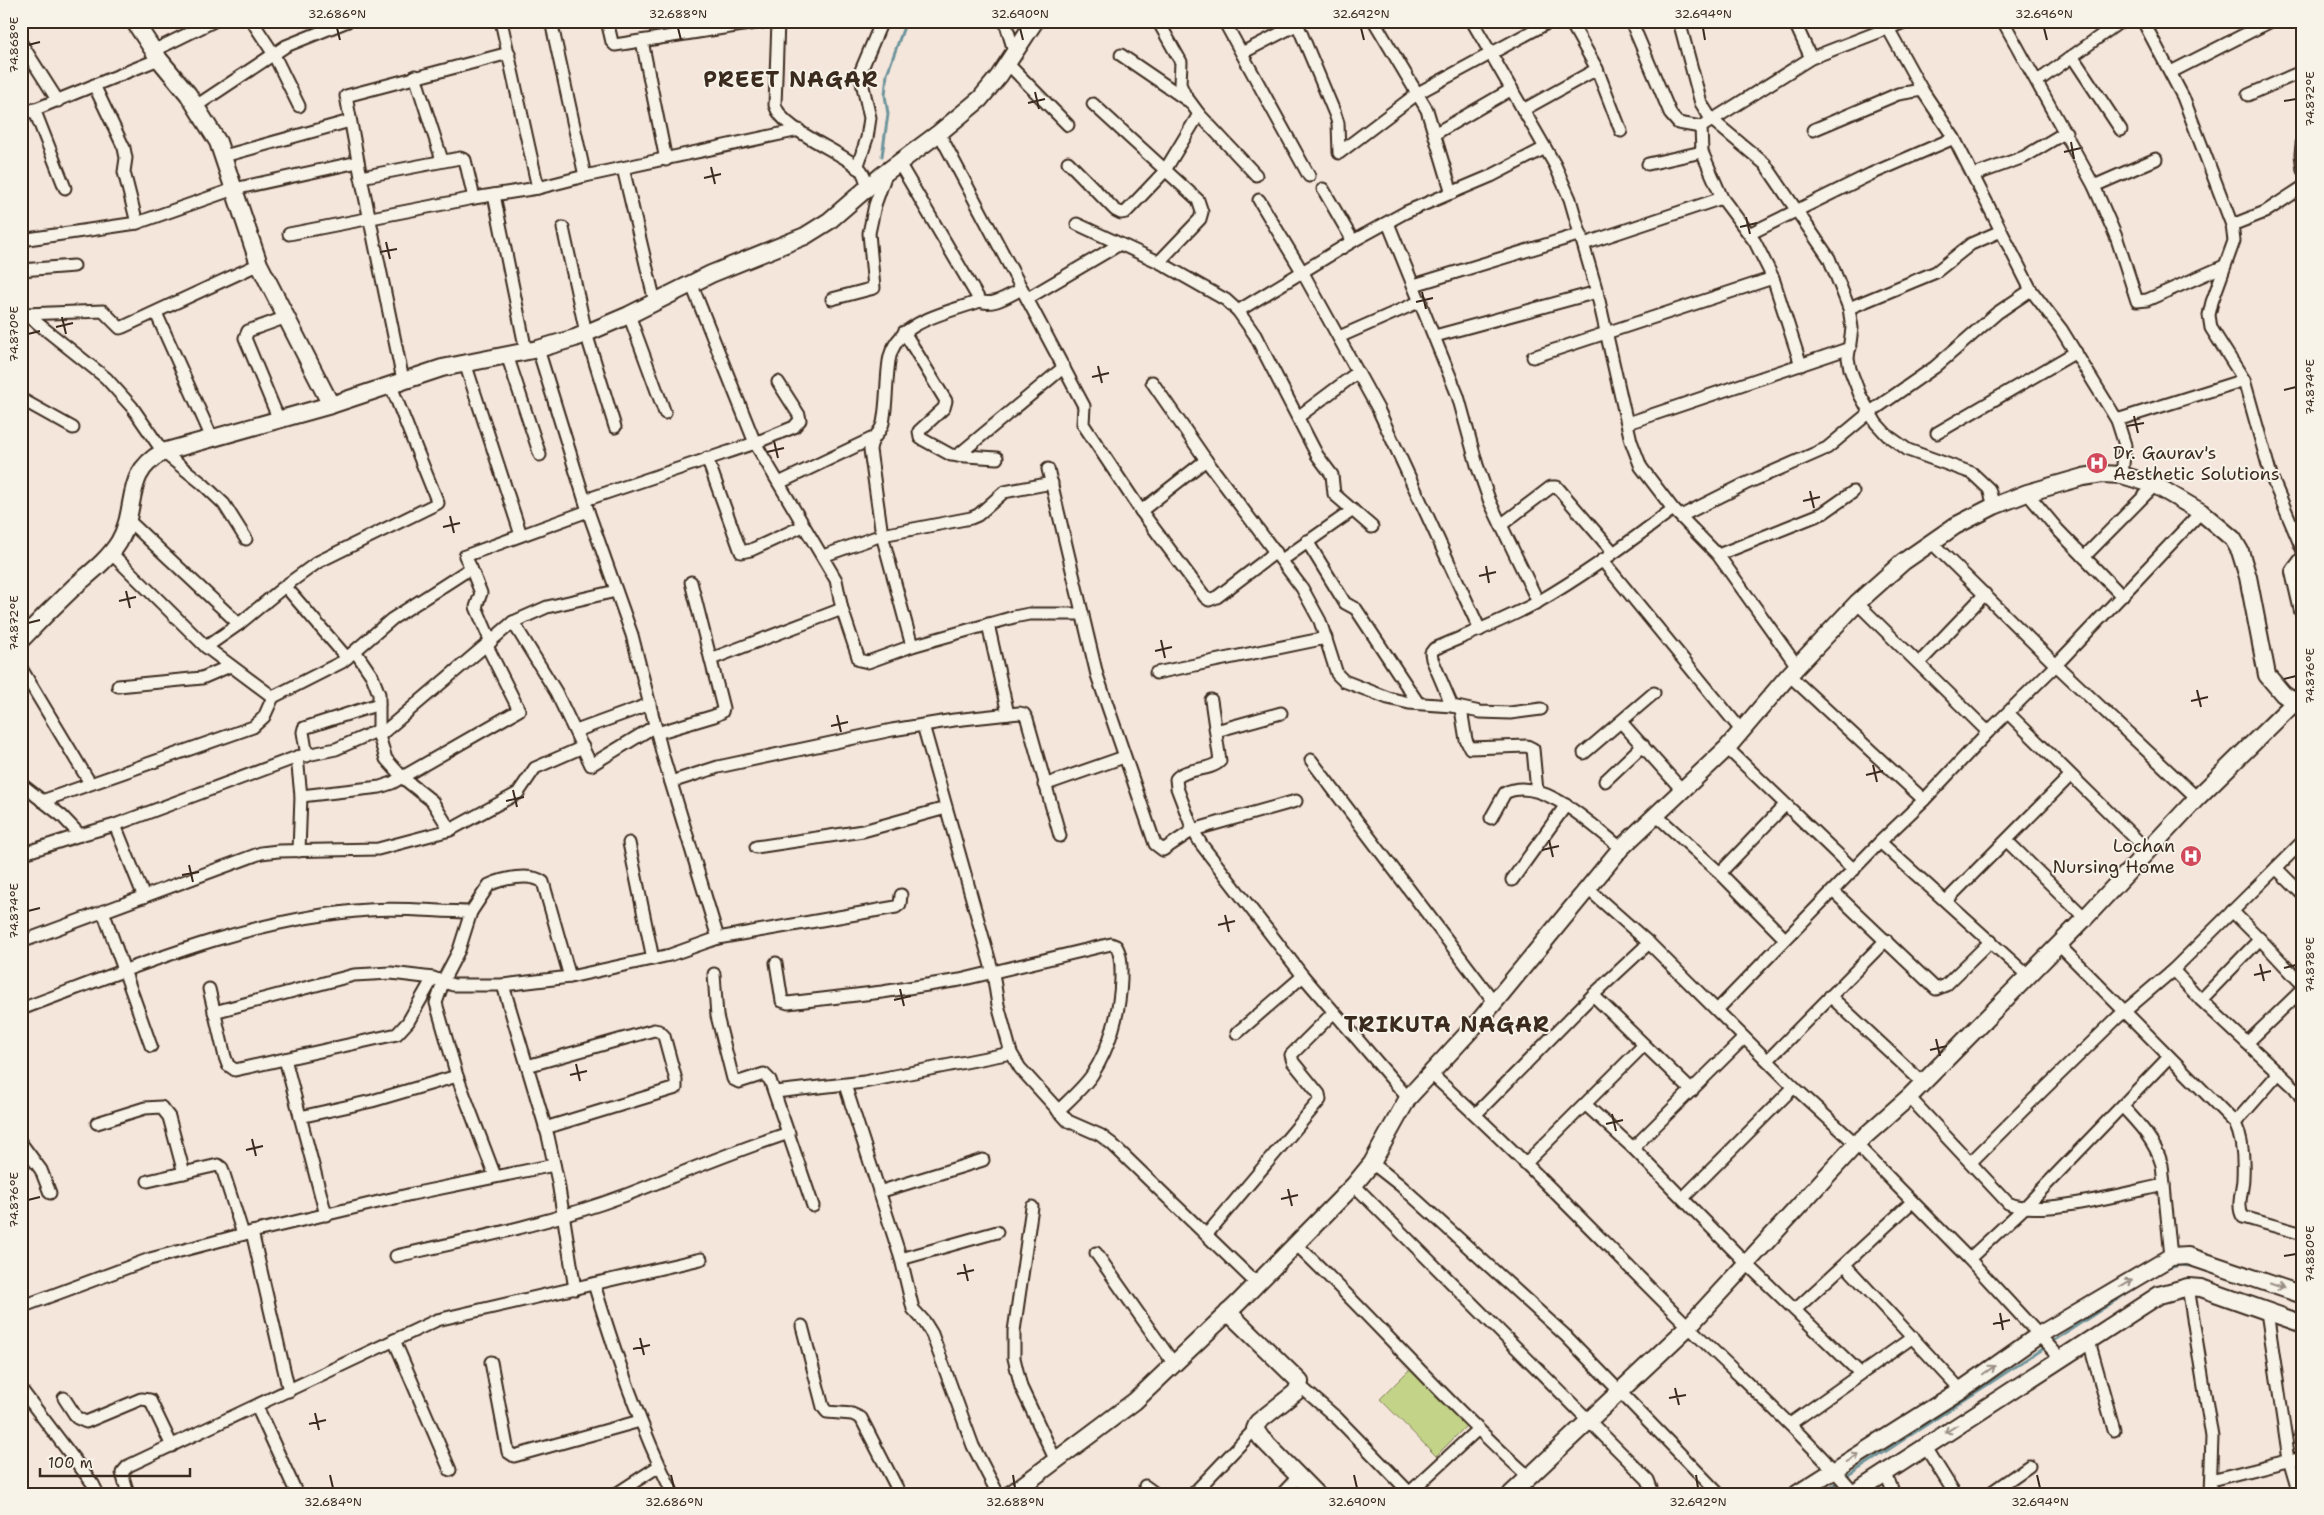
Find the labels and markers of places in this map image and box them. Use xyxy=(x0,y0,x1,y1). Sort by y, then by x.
place label: Dr. Gaurav's Aesthetic Solutions xyxy=(2113,441,2280,486)
hospital icon: Dr. Gaurav's Aesthetic Solutions xyxy=(2085,451,2109,475)
place label: Lochan Nursing Home xyxy=(2053,834,2175,879)
hospital icon: Lochan Nursing Home xyxy=(2179,844,2203,868)

